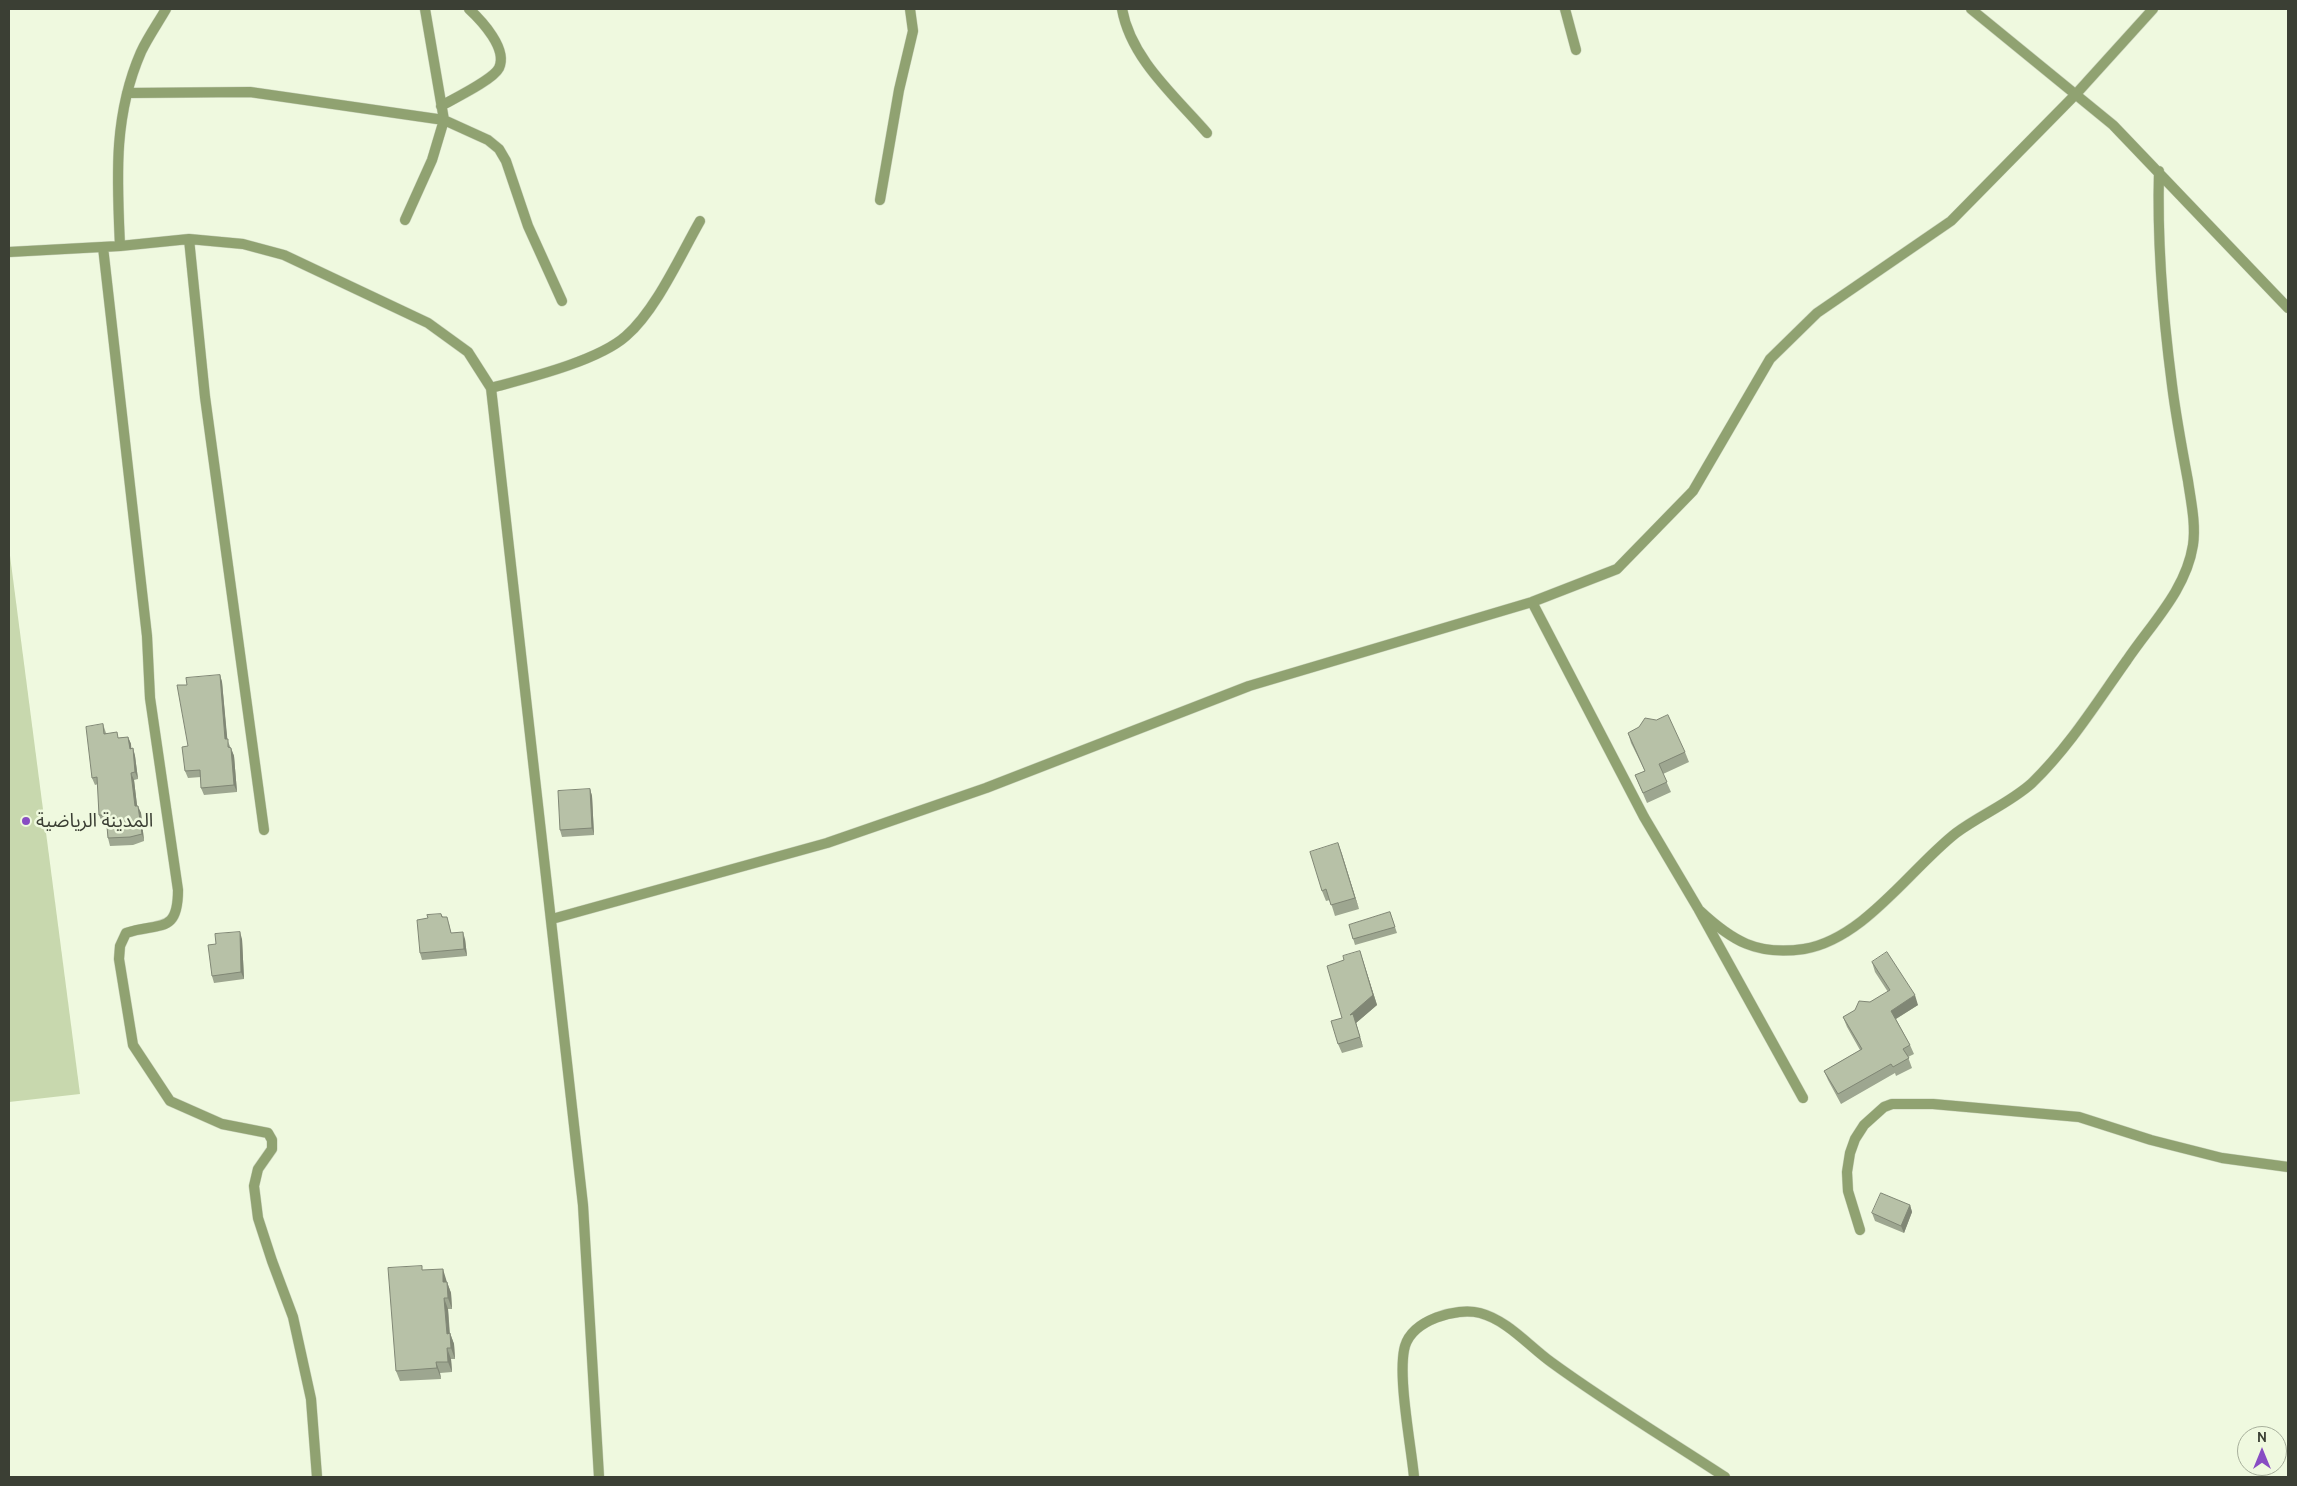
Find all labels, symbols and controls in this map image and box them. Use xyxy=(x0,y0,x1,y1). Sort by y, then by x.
place label: المدينة الرياضية xyxy=(36,810,153,832)
marker: المدينة الرياضية xyxy=(20,815,32,827)
north arrow xyxy=(2237,1426,2287,1476)
text: N xyxy=(2257,1428,2267,1446)

